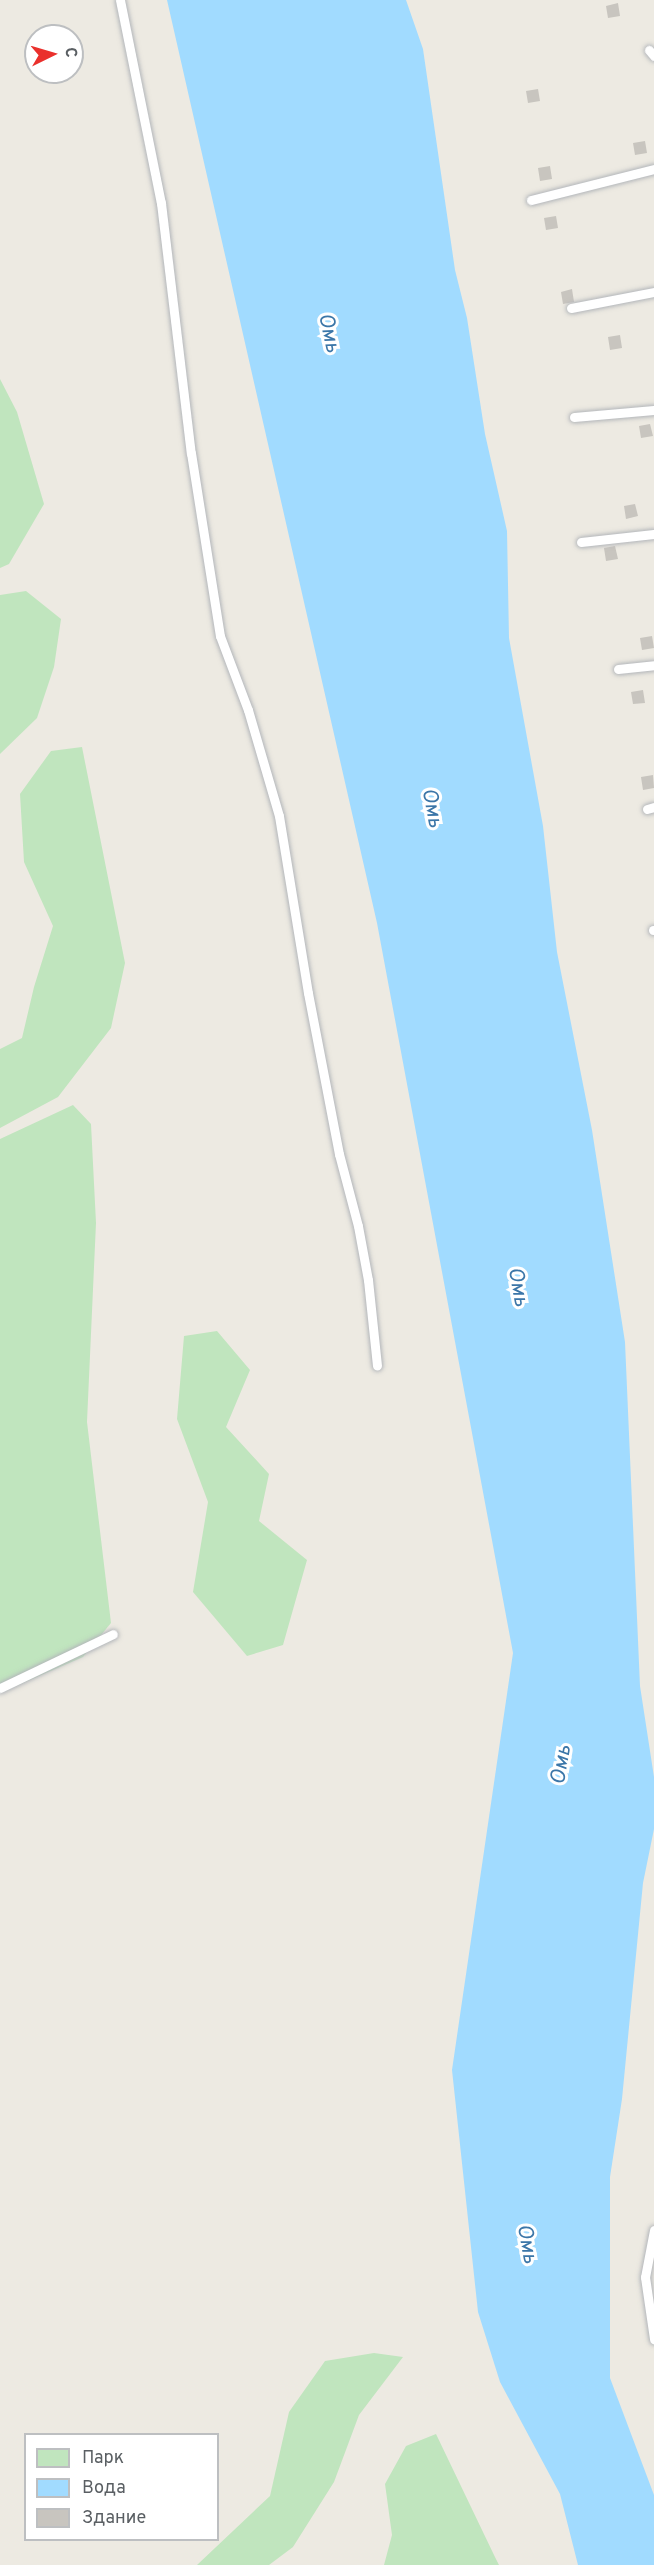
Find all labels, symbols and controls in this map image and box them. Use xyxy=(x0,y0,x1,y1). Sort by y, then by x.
north arrow xyxy=(24,24,84,84)
text: С xyxy=(60,47,80,59)
water label: Омь xyxy=(312,311,344,355)
water label: Омь xyxy=(415,786,447,830)
water label: Омь xyxy=(501,1265,533,1309)
water label: Омь xyxy=(546,1743,578,1787)
water label: Омь xyxy=(510,2222,542,2266)
legend xyxy=(24,2433,219,2541)
text: Парк xyxy=(82,2447,124,2470)
text: Вода xyxy=(82,2477,126,2500)
text: Здание xyxy=(82,2507,146,2530)

